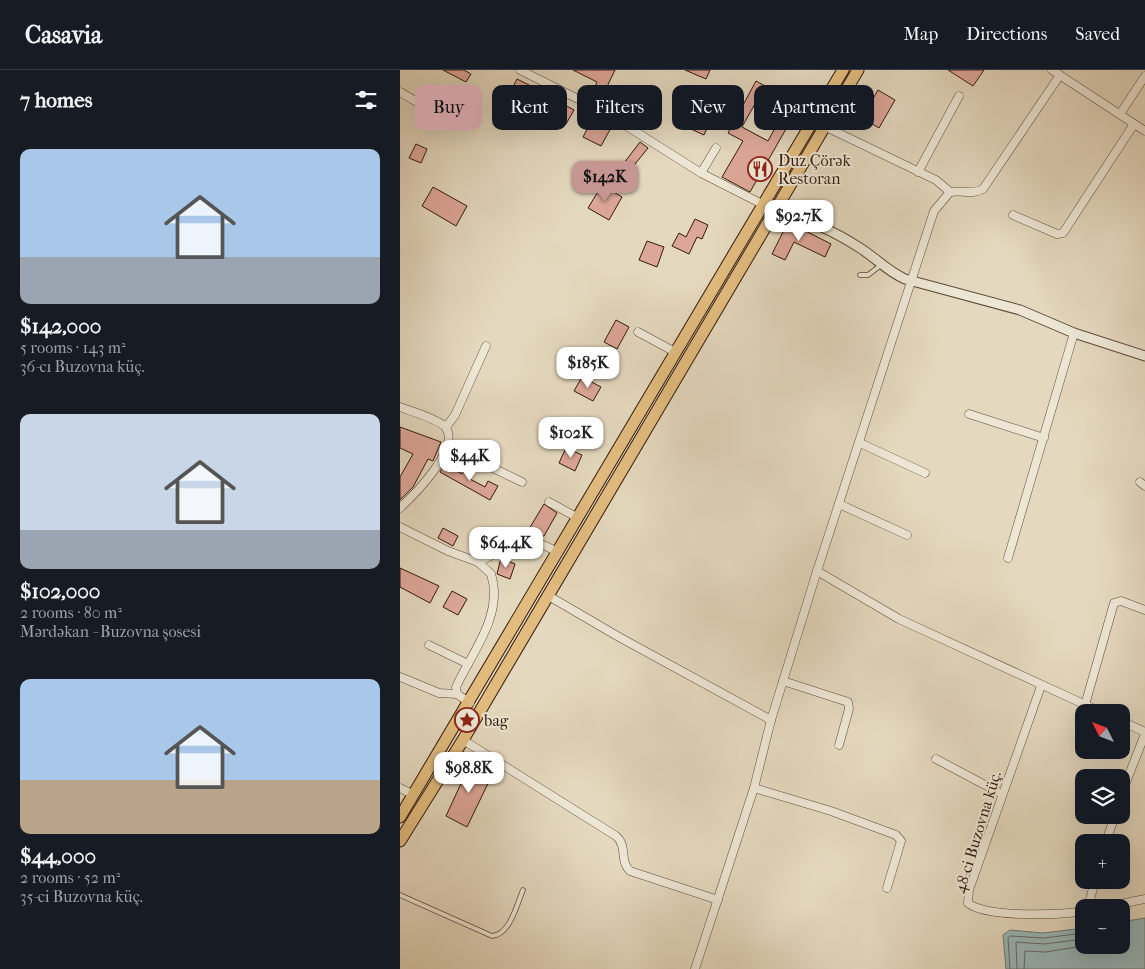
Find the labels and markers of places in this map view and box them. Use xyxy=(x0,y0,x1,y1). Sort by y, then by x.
place label: Duz Çörək Restoran xyxy=(778,151,851,188)
restaurant icon: Duz Çörək Restoran xyxy=(747,156,773,182)
pin: $142K xyxy=(570,160,640,203)
pin: $92.7K xyxy=(758,200,840,242)
pin: $185K xyxy=(553,346,623,389)
pin: $102K xyxy=(536,416,606,459)
pin: $44K xyxy=(440,440,500,482)
pin: $64.4K xyxy=(465,526,547,569)
place icon: bag xyxy=(454,707,480,733)
place label: bag xyxy=(483,711,509,730)
pin: $98.8K xyxy=(428,752,510,794)

